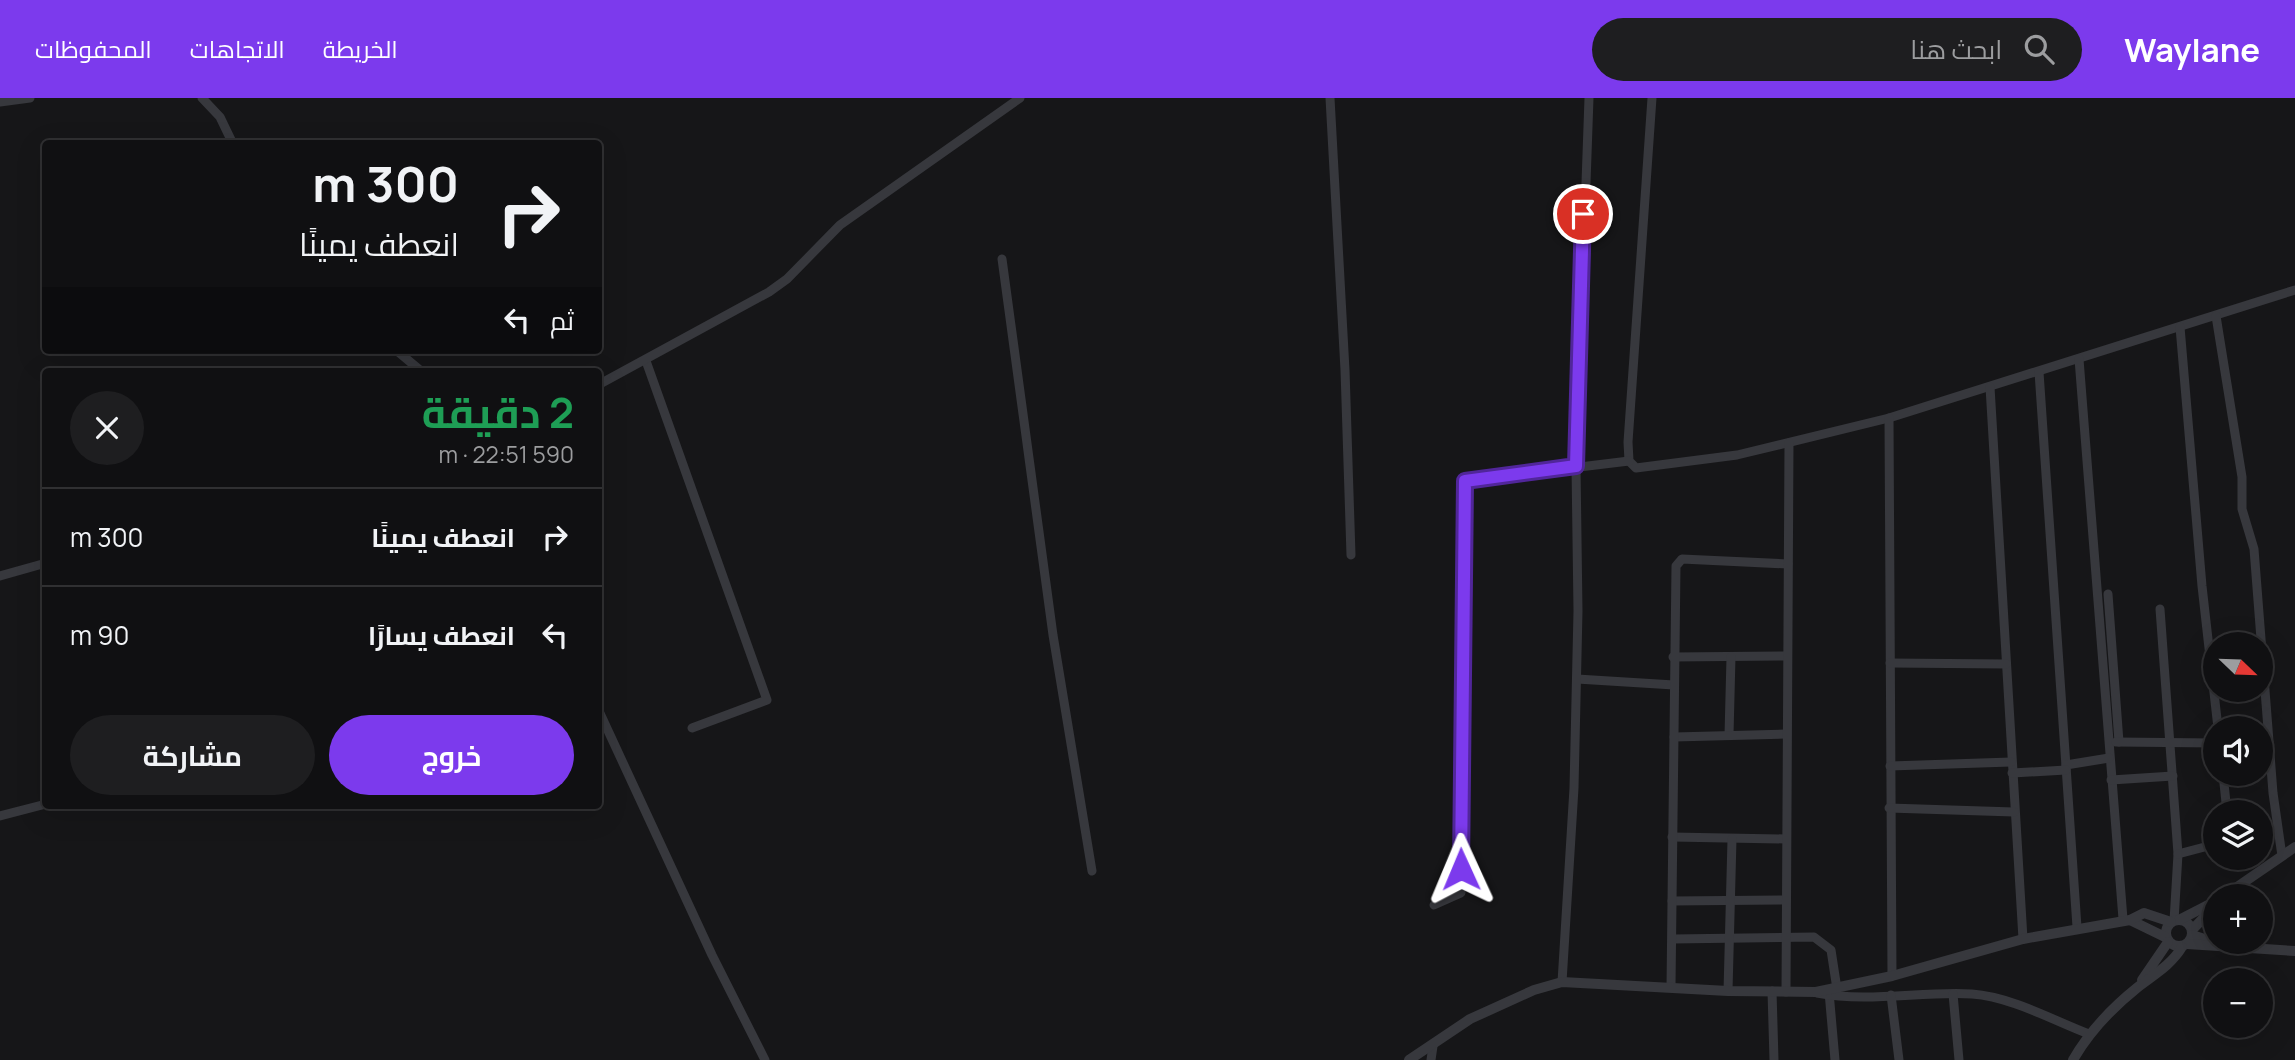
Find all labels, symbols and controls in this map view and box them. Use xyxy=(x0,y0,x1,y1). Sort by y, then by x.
search box xyxy=(1592,18,2082,81)
text: Waylane xyxy=(2124,27,2260,72)
icon: search xyxy=(2020,30,2058,68)
text: ابحث هنا xyxy=(1910,31,2002,67)
text: المحفوظات xyxy=(35,32,152,65)
text: الاتجاهات xyxy=(190,32,285,65)
text: الخريطة xyxy=(323,32,398,65)
text: 300 m xyxy=(312,150,459,217)
icon: right xyxy=(483,168,574,259)
pin xyxy=(1553,184,1613,244)
icon: arrive xyxy=(1564,195,1602,233)
text: انعطف يمينًا xyxy=(299,222,459,266)
icon: left xyxy=(498,301,536,339)
text: ثم xyxy=(550,302,574,338)
text: 2 دقيقة xyxy=(422,383,574,441)
button: close xyxy=(70,391,144,465)
text: 590 m · 22:51 xyxy=(439,438,574,470)
icon: right xyxy=(536,518,574,556)
text: 300 m xyxy=(70,519,143,555)
text: انعطف يمينًا xyxy=(371,519,515,555)
icon: left xyxy=(536,616,574,654)
text: 90 m xyxy=(70,617,129,653)
text: انعطف يسارًا xyxy=(368,617,515,653)
north arrow xyxy=(2203,632,2273,702)
map controls xyxy=(2203,632,2273,1038)
button: مشاركة xyxy=(70,715,315,795)
button: خروج xyxy=(329,715,574,795)
button: sound xyxy=(2203,716,2273,786)
button: layers xyxy=(2203,800,2273,870)
position arrow xyxy=(1424,832,1498,906)
button: + xyxy=(2203,884,2273,954)
button: − xyxy=(2203,968,2273,1038)

